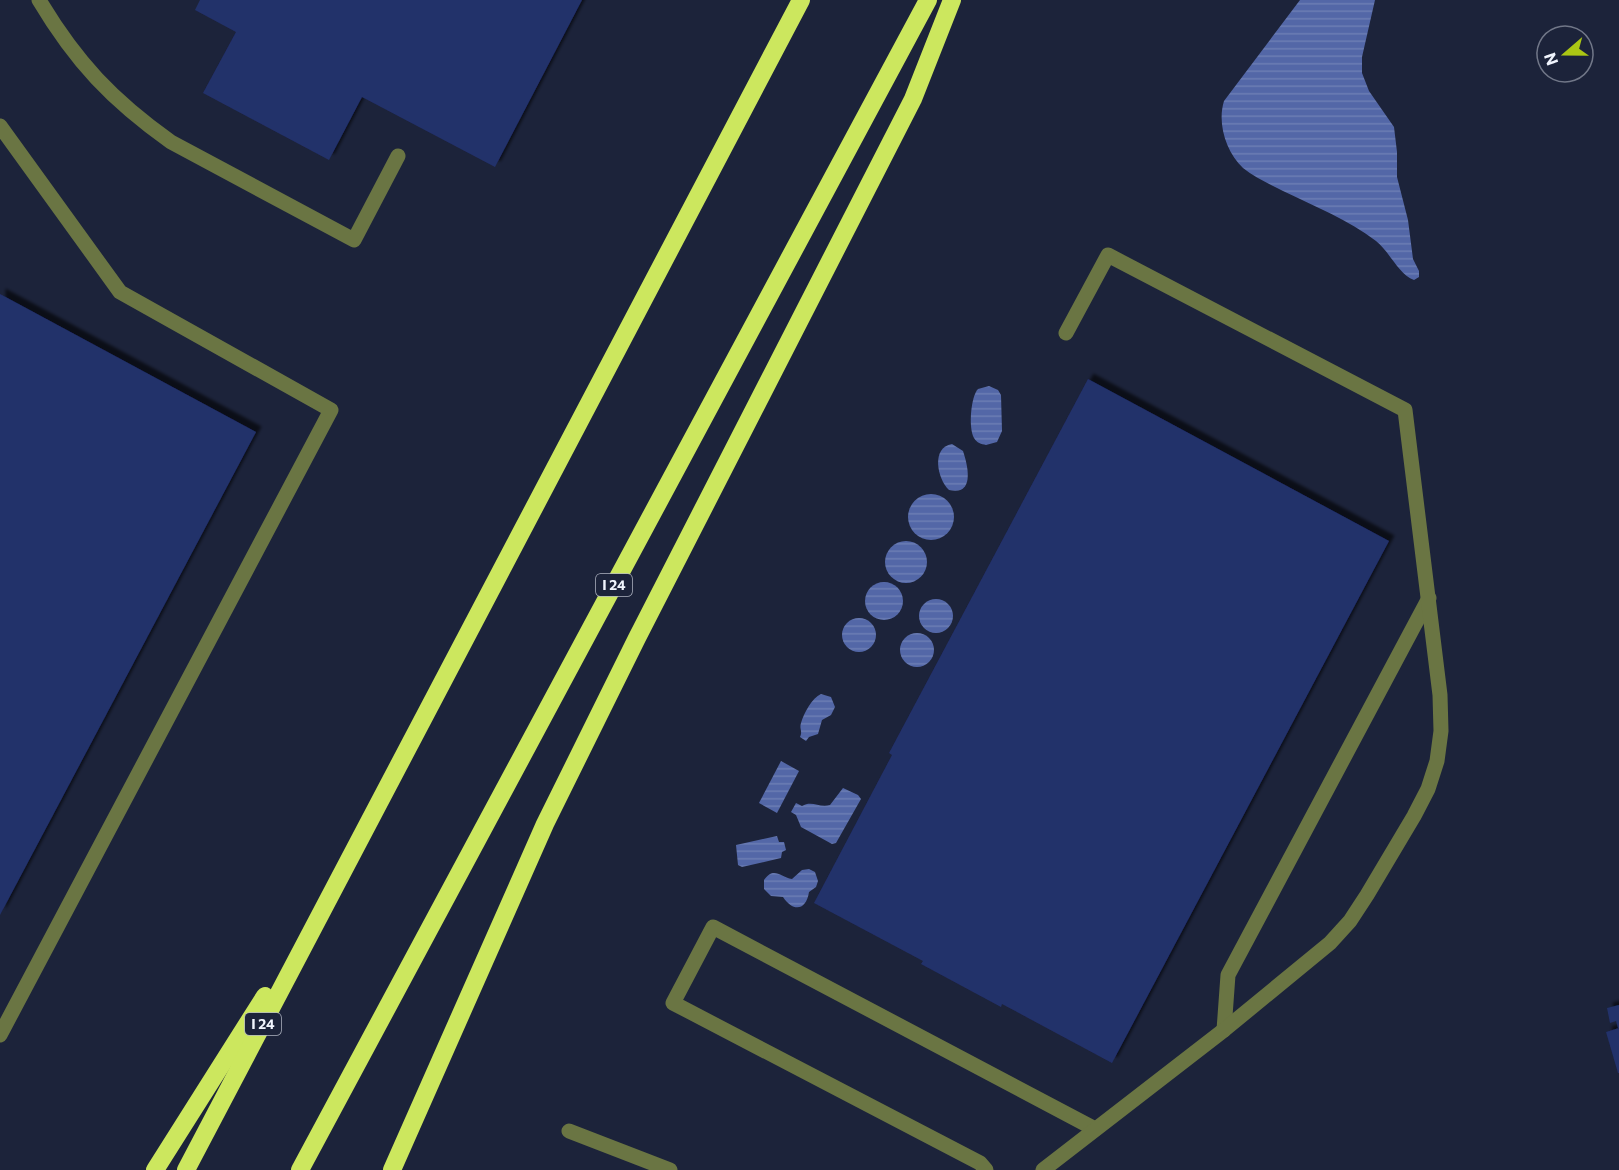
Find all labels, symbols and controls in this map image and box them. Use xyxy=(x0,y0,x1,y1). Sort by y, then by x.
north arrow xyxy=(1535,24,1595,84)
text: N xyxy=(1539,50,1561,68)
road number: I 24 xyxy=(596,574,632,596)
road number: I 24 xyxy=(245,1013,281,1035)

